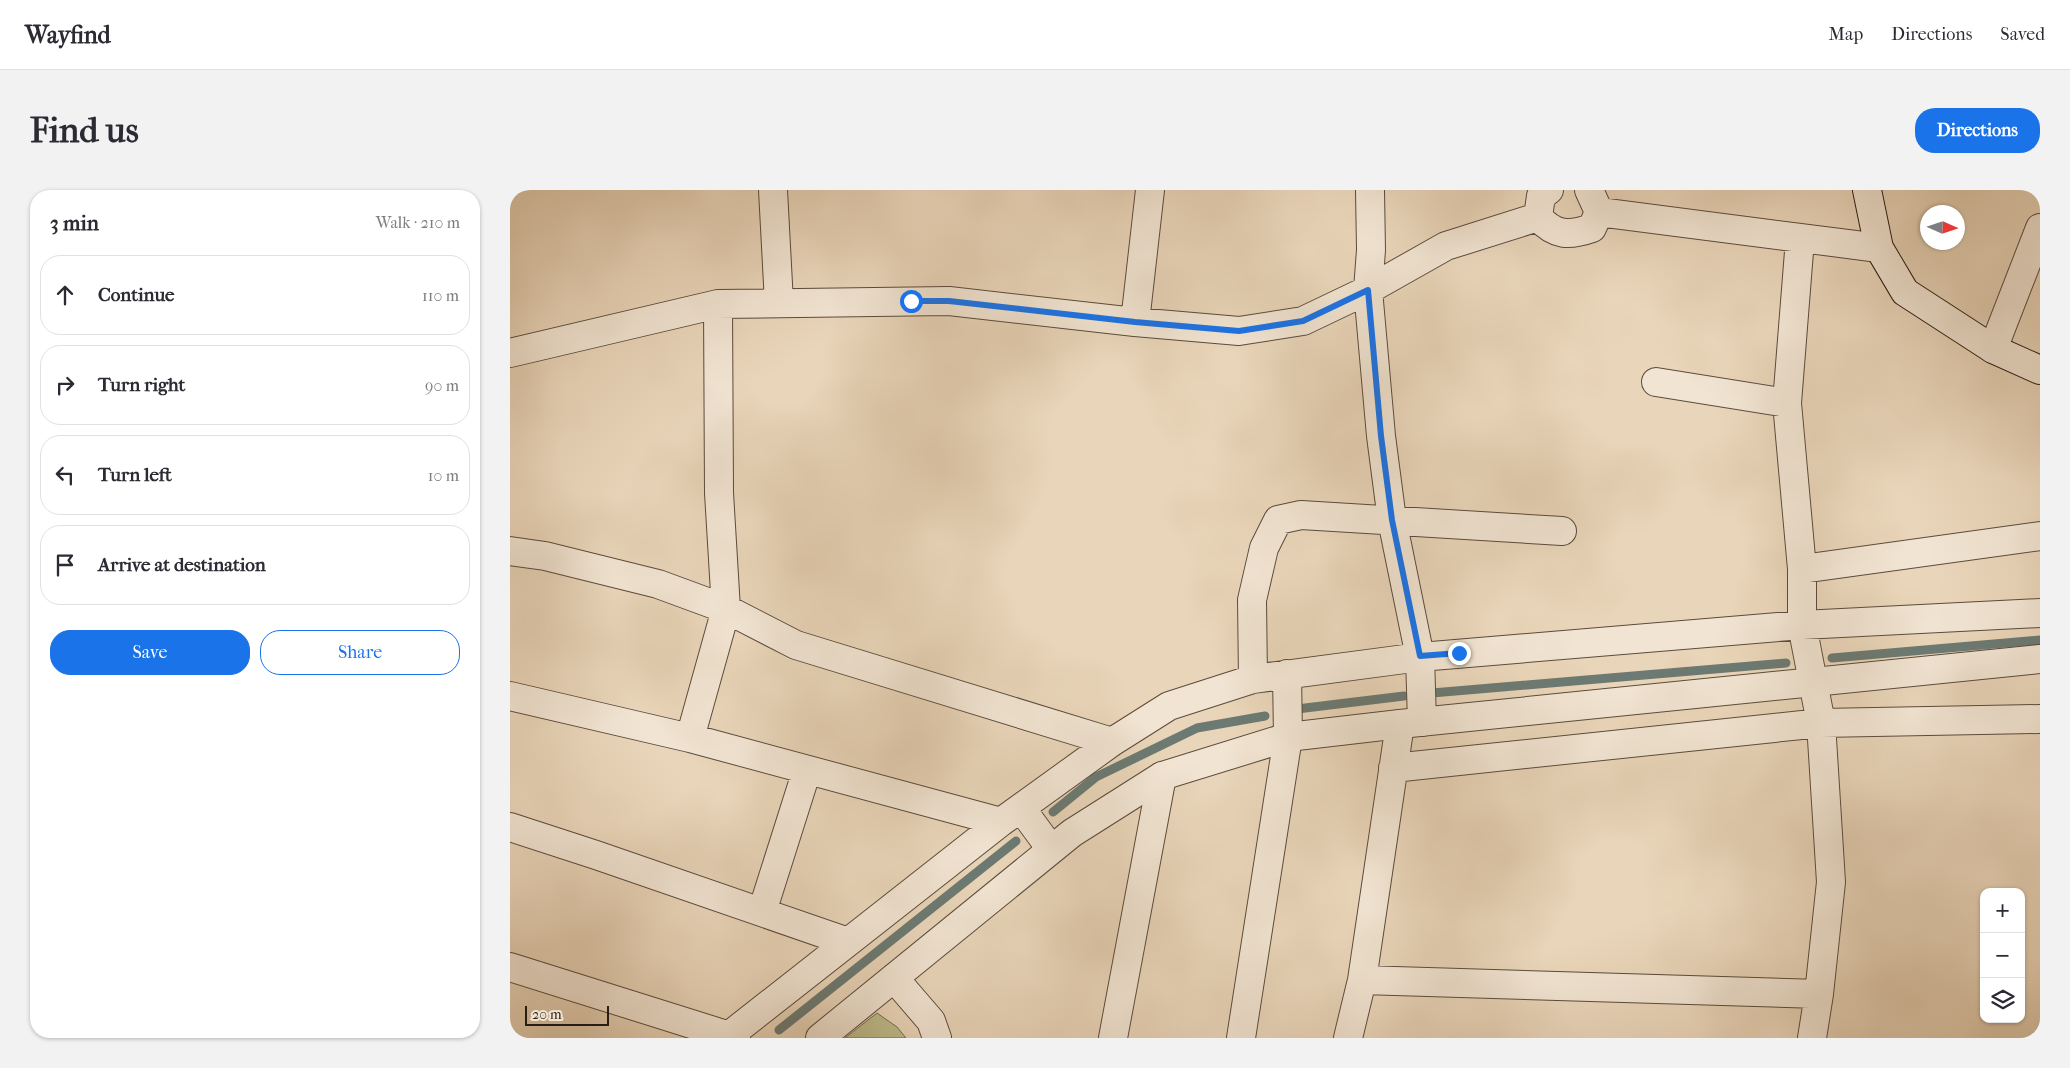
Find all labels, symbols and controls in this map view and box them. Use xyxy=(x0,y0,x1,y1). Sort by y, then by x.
text: Wayfind xyxy=(25,21,111,49)
text: Map xyxy=(1829,24,1863,45)
text: Directions xyxy=(1891,24,1972,45)
text: Saved xyxy=(2000,24,2045,45)
button: Directions xyxy=(1915,108,2040,153)
text: Find us xyxy=(30,110,139,151)
north arrow xyxy=(1920,205,1965,250)
text: 3 min xyxy=(50,211,99,235)
text: Walk · 210 m xyxy=(376,213,460,232)
icon: ahead xyxy=(51,281,79,309)
text: Continue xyxy=(98,284,174,306)
text: 110 m xyxy=(422,286,459,305)
route start xyxy=(900,290,923,313)
icon: right xyxy=(51,371,79,399)
text: Turn right xyxy=(98,374,185,396)
text: 90 m xyxy=(425,376,459,395)
icon: left xyxy=(51,461,79,489)
text: Turn left xyxy=(98,464,172,486)
text: 10 m xyxy=(428,466,459,485)
icon: arrive xyxy=(51,551,79,579)
text: Arrive at destination xyxy=(98,554,266,576)
button: Save xyxy=(50,630,250,675)
button: Share xyxy=(260,630,460,675)
route end xyxy=(1448,642,1471,665)
map controls xyxy=(1980,888,2025,1023)
button: + xyxy=(1980,888,2025,933)
button: − xyxy=(1980,933,2025,978)
button: layers xyxy=(1980,978,2025,1023)
scale bar xyxy=(525,1003,609,1026)
text: 20 m xyxy=(532,1006,562,1023)

